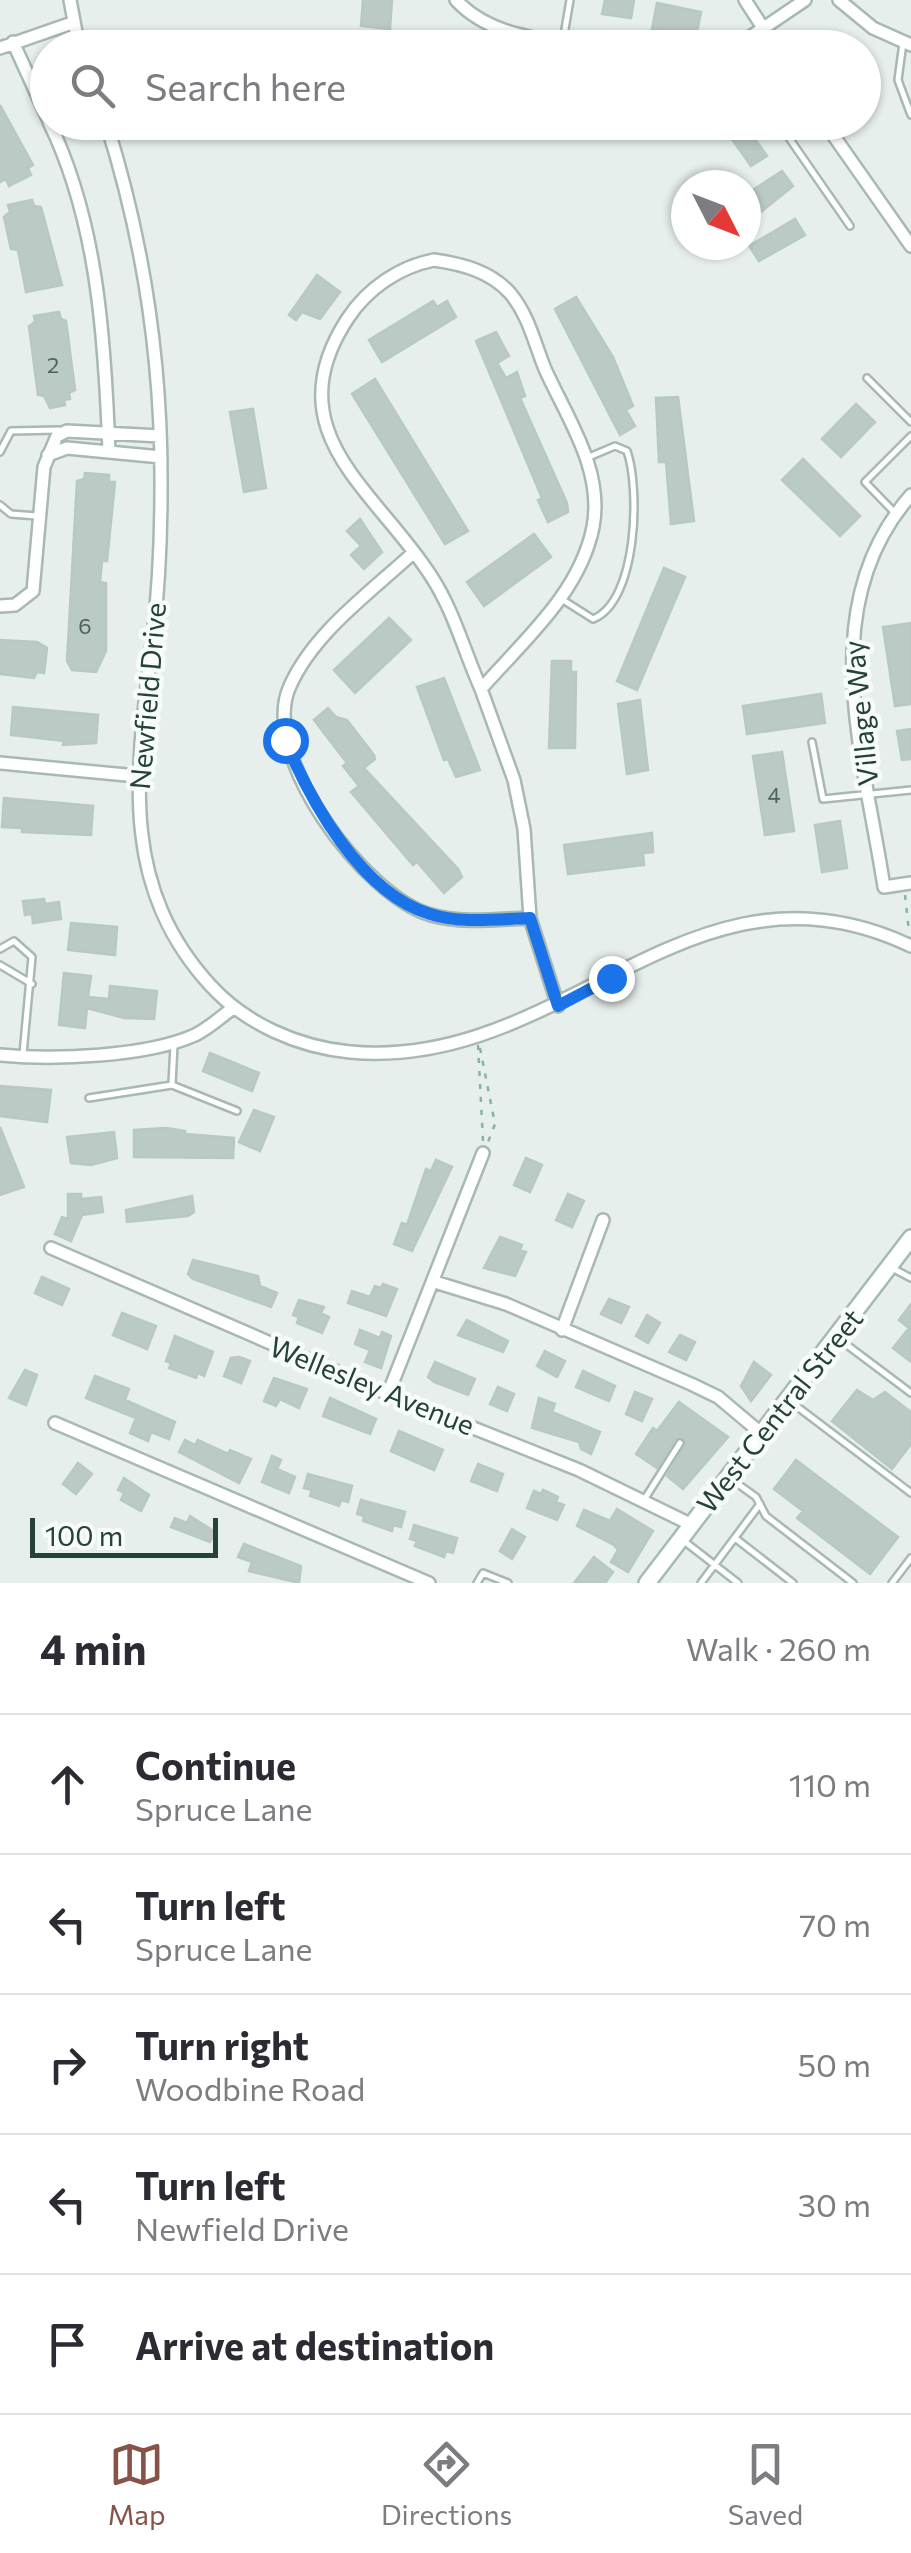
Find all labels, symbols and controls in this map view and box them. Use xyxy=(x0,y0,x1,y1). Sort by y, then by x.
search box xyxy=(30,30,881,140)
icon: search xyxy=(65,58,120,113)
text: Search here xyxy=(145,62,346,109)
north arrow xyxy=(671,170,761,260)
house number: 2 xyxy=(47,351,59,378)
street label: Newfield Drive xyxy=(122,601,172,791)
house number: 6 xyxy=(78,612,92,639)
street label: Village Way xyxy=(835,639,885,788)
route start xyxy=(263,718,309,764)
house number: 4 xyxy=(767,781,781,808)
route end xyxy=(589,956,635,1002)
street label: West Central Street xyxy=(689,1302,869,1519)
street label: Wellesley Avenue xyxy=(265,1329,480,1442)
scale bar xyxy=(30,1513,218,1558)
text: 100 m xyxy=(45,1518,123,1552)
text: 4 min xyxy=(40,1622,146,1674)
text: Walk · 260 m xyxy=(686,1628,871,1668)
text: Continue xyxy=(135,1741,296,1788)
icon: ahead xyxy=(40,1757,95,1812)
text: 110 m xyxy=(789,1764,871,1804)
text: Spruce Lane xyxy=(135,1788,312,1828)
text: Turn left xyxy=(135,1881,286,1928)
icon: left xyxy=(40,1897,95,1952)
text: 70 m xyxy=(799,1904,871,1944)
text: Spruce Lane xyxy=(135,1928,312,1968)
text: Turn right xyxy=(135,2021,309,2068)
icon: right xyxy=(40,2037,95,2092)
text: 50 m xyxy=(798,2044,871,2084)
text: Woodbine Road xyxy=(135,2068,365,2108)
text: Turn left xyxy=(135,2161,286,2208)
icon: left xyxy=(40,2177,95,2232)
text: 30 m xyxy=(798,2184,871,2224)
text: Newfield Drive xyxy=(135,2208,349,2248)
icon: arrive xyxy=(40,2317,95,2372)
text: Arrive at destination xyxy=(135,2321,494,2368)
tab: Map xyxy=(108,2437,165,2531)
tab: Directions xyxy=(381,2437,512,2531)
tab: Saved xyxy=(728,2437,803,2531)

